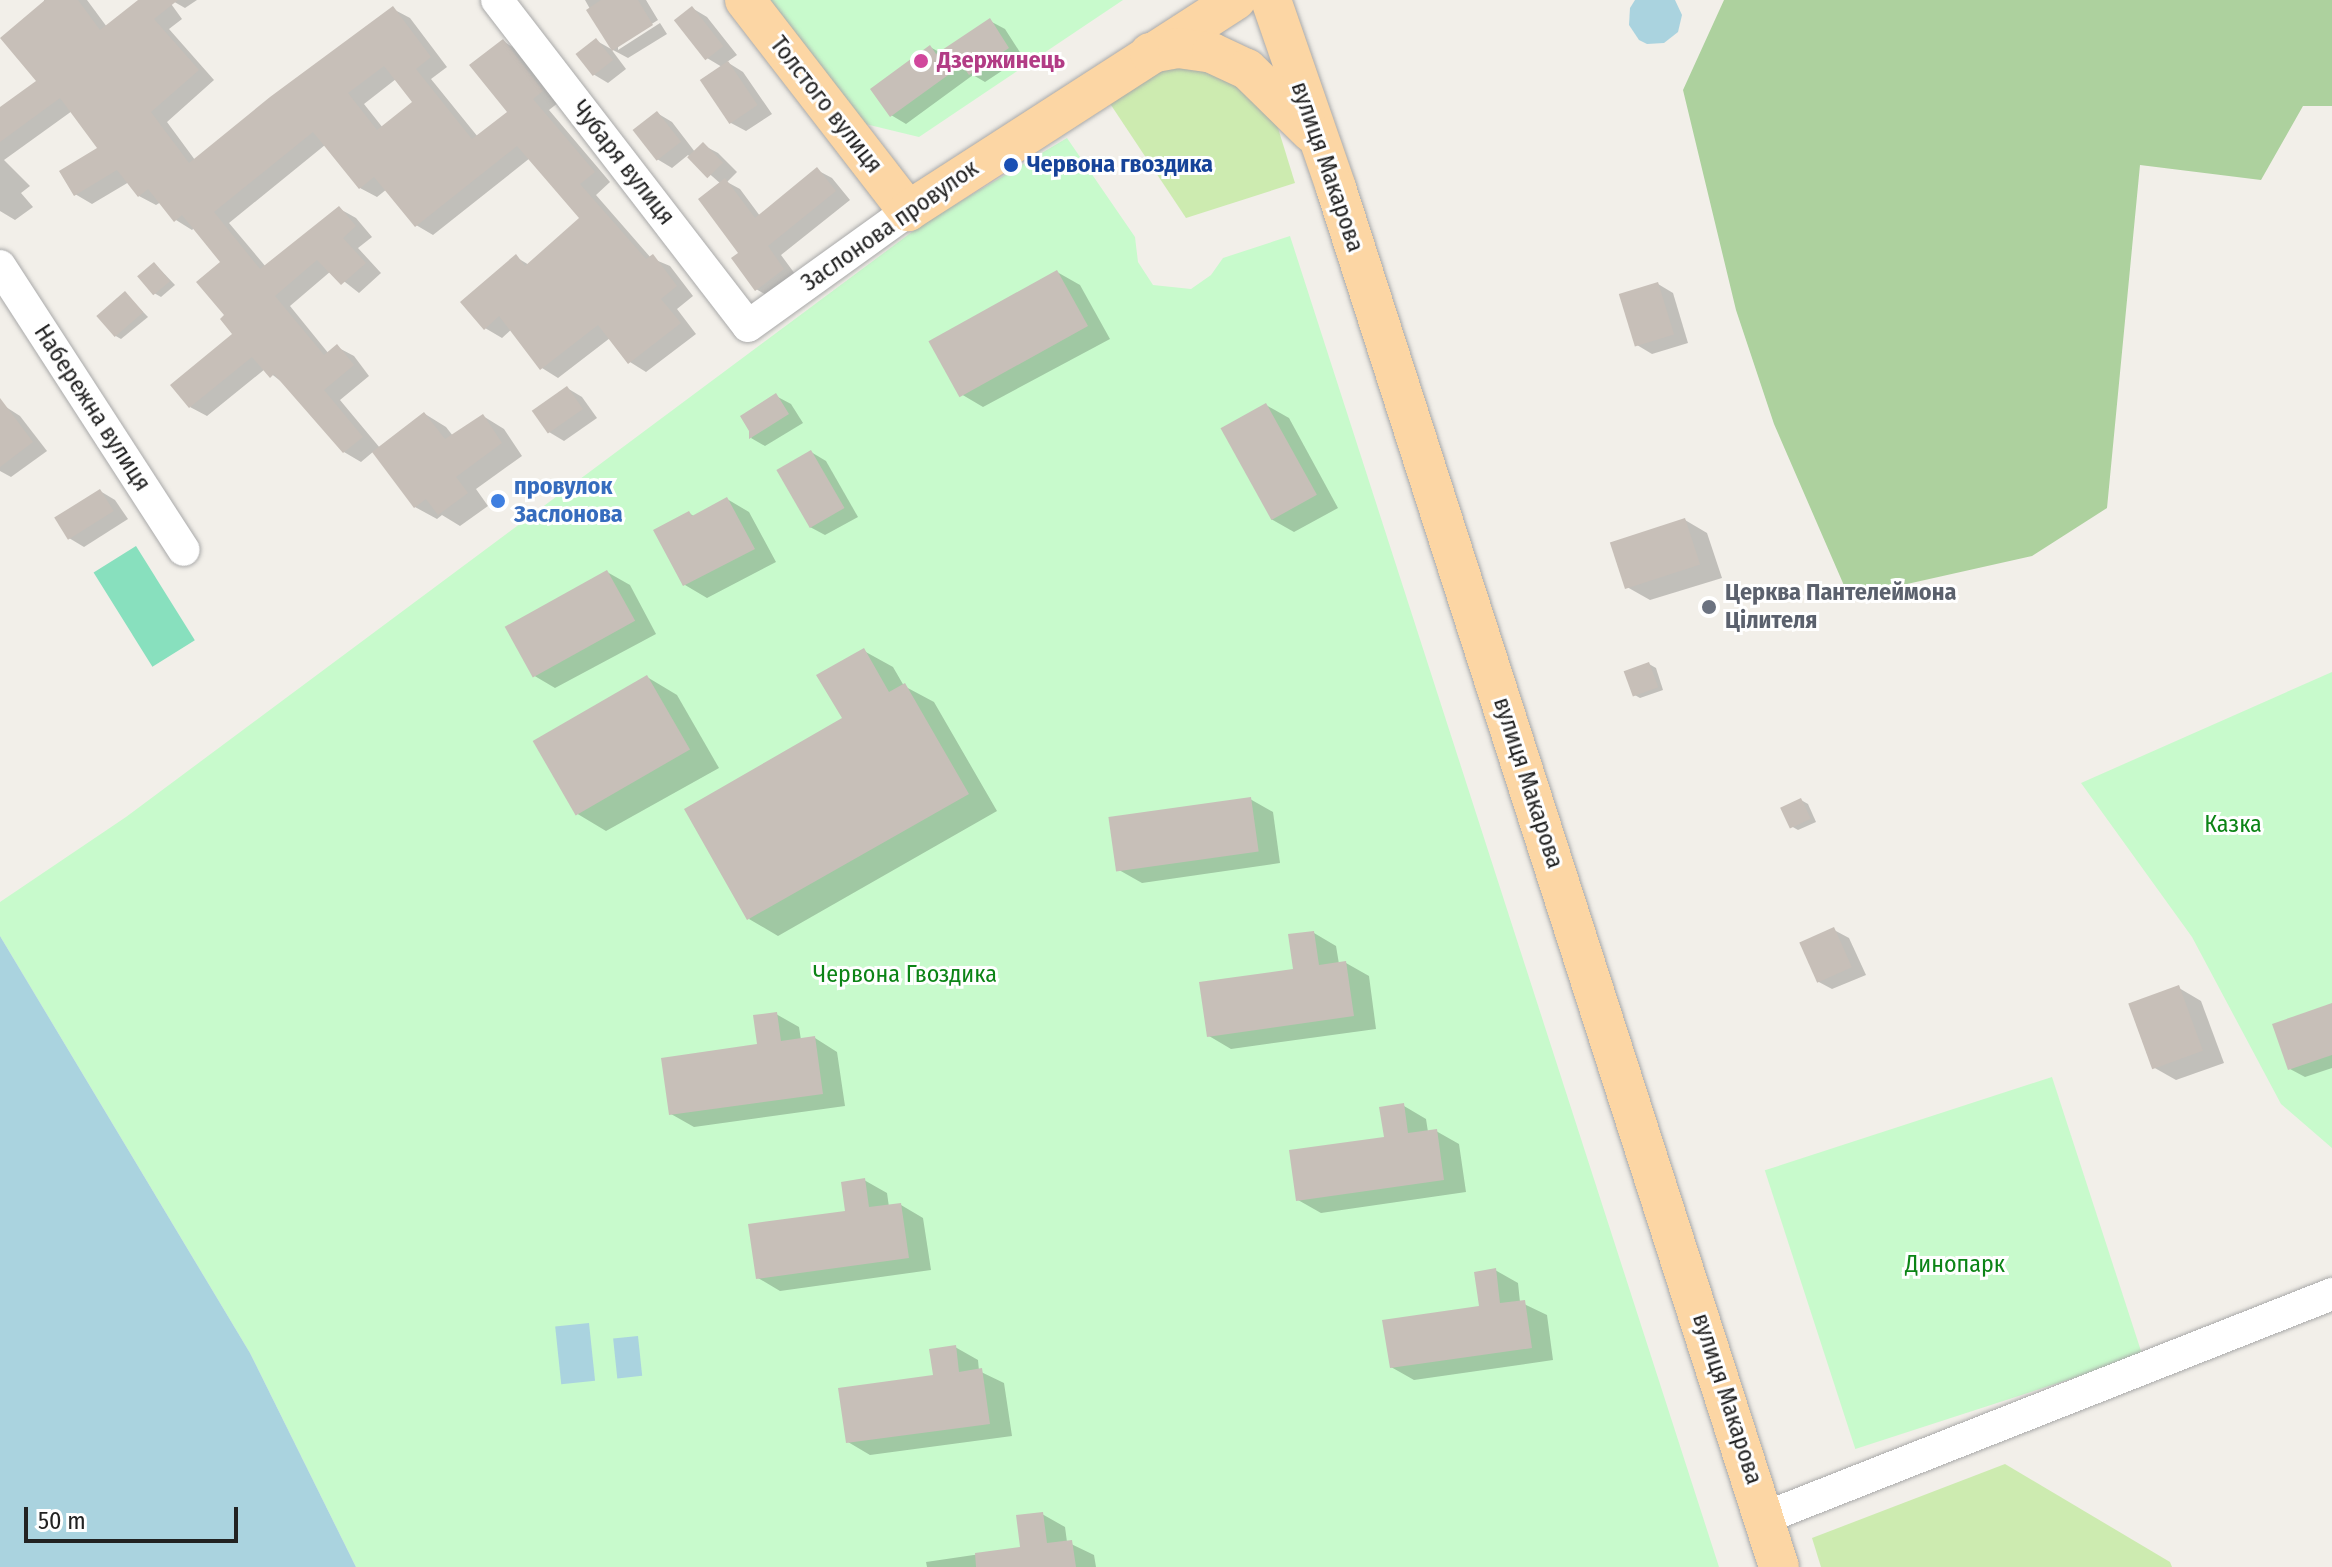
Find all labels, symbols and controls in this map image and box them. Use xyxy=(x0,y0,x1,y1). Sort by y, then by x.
street label: Толстого вулиця xyxy=(764,31,888,179)
place label: Дзержинець xyxy=(937,47,1065,75)
marker: Дзержинець xyxy=(912,52,930,70)
street label: вулиця Макарова xyxy=(1284,78,1370,256)
street label: Чубаря вулиця xyxy=(566,95,680,231)
place label: Червона гвоздика xyxy=(1027,151,1213,179)
street label: Заслонова провулок xyxy=(796,154,984,298)
marker: Червона гвоздика xyxy=(1002,156,1020,174)
street label: Набережна вулиця xyxy=(27,319,157,497)
place label: провулок Заслонова xyxy=(514,473,623,529)
marker: провулок Заслонова xyxy=(489,492,507,510)
place label: Церква Пантелеймона Цілителя xyxy=(1725,579,1956,635)
marker: Церква Пантелеймона Цілителя xyxy=(1700,598,1718,616)
street label: вулиця Макарова xyxy=(1487,694,1569,872)
park label: Казка xyxy=(2204,811,2262,839)
park label: Червона Гвоздика xyxy=(813,961,997,989)
park label: Динопарк xyxy=(1905,1251,2005,1279)
street label: вулиця Макарова xyxy=(1686,1310,1768,1488)
scale bar xyxy=(28,1491,242,1541)
text: 50 m xyxy=(38,1507,86,1535)

